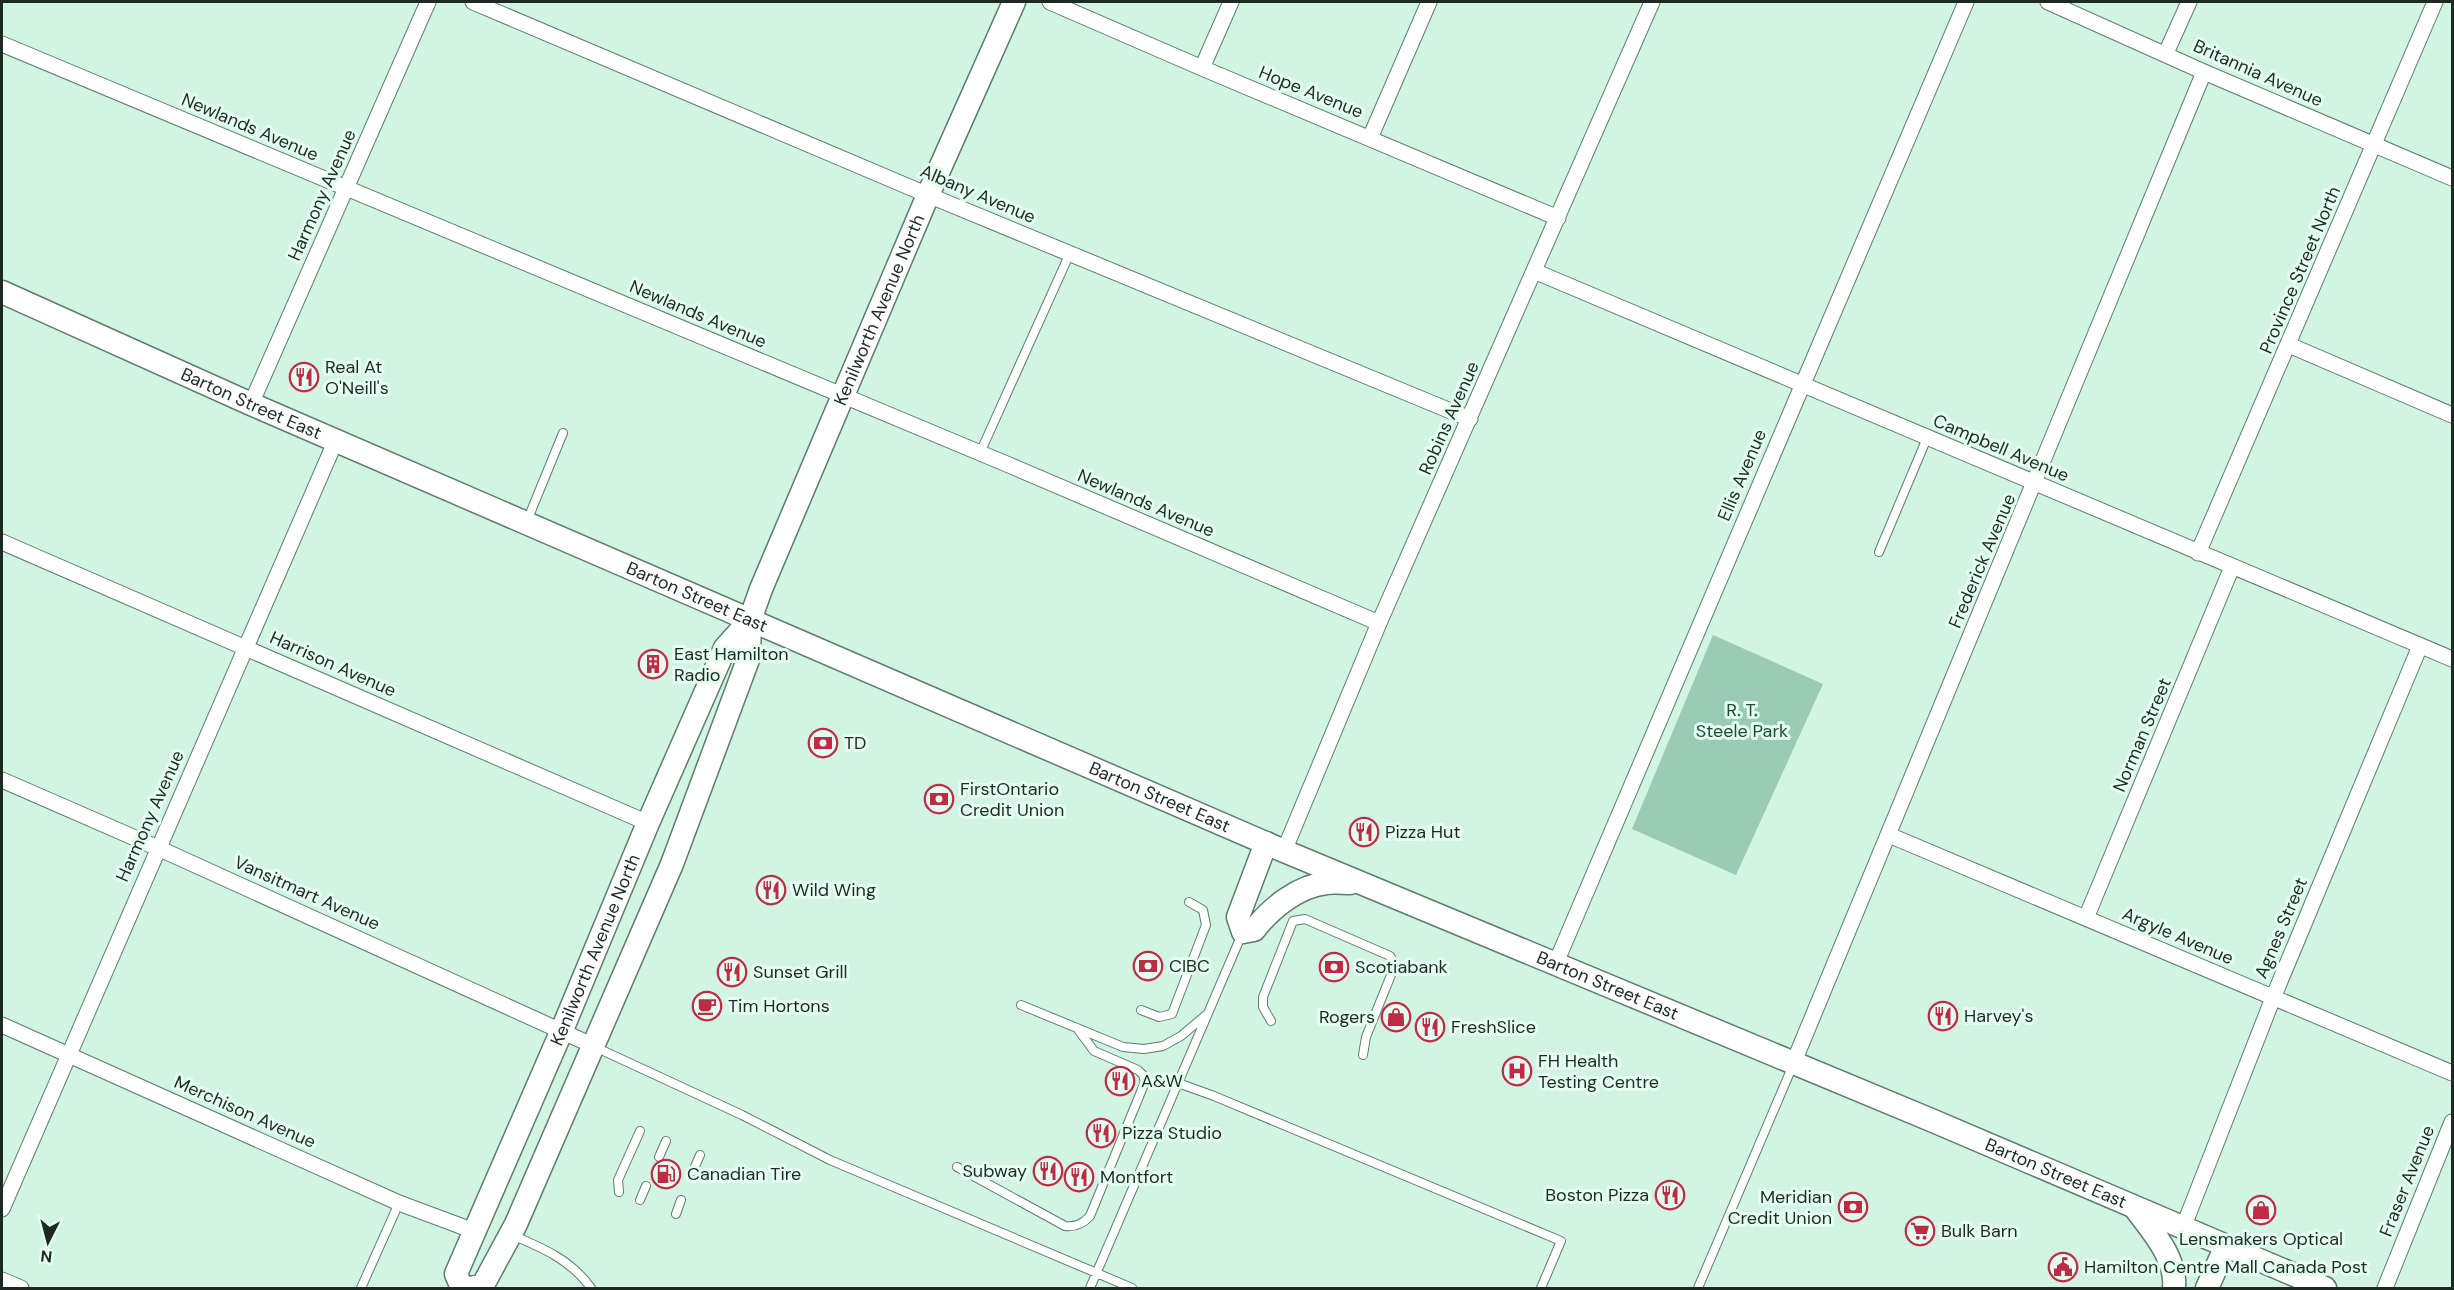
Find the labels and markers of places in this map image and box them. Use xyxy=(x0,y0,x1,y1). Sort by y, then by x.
place label: Real At O'Neill's xyxy=(325,355,389,400)
restaurant icon: Real At O'Neill's xyxy=(288,361,320,393)
place label: East Hamilton Radio xyxy=(674,642,789,687)
building icon: East Hamilton Radio xyxy=(637,648,669,680)
bank icon: TD xyxy=(807,727,839,759)
place label: TD xyxy=(844,731,866,755)
place label: FirstOntario Credit Union xyxy=(960,777,1064,822)
bank icon: FirstOntario Credit Union xyxy=(923,783,955,815)
restaurant icon: Pizza Hut xyxy=(1348,816,1380,848)
place label: Pizza Hut xyxy=(1385,820,1460,844)
restaurant icon: Wild Wing xyxy=(755,874,787,906)
place label: Wild Wing xyxy=(792,878,876,902)
bank icon: CIBC xyxy=(1132,950,1164,982)
bank icon: Scotiabank xyxy=(1318,951,1350,983)
place label: CIBC xyxy=(1169,954,1210,978)
place label: Scotiabank xyxy=(1355,955,1448,979)
restaurant icon: Sunset Grill xyxy=(716,956,748,988)
place label: Sunset Grill xyxy=(753,960,848,984)
cafe icon: Tim Hortons xyxy=(691,990,723,1022)
place label: Tim Hortons xyxy=(728,994,830,1018)
restaurant icon: Harvey's xyxy=(1927,1000,1959,1032)
shop icon: Rogers xyxy=(1380,1001,1412,1033)
place label: Harvey's xyxy=(1964,1004,2034,1028)
place label: Rogers xyxy=(1319,1005,1375,1029)
restaurant icon: FreshSlice xyxy=(1414,1011,1446,1043)
place label: FreshSlice xyxy=(1451,1015,1536,1039)
place label: FH Health Testing Centre xyxy=(1538,1049,1659,1094)
hospital icon: FH Health Testing Centre xyxy=(1501,1055,1533,1087)
restaurant icon: A&W xyxy=(1104,1065,1136,1097)
place label: A&W xyxy=(1141,1069,1183,1093)
restaurant icon: Pizza Studio xyxy=(1085,1117,1117,1149)
place label: Pizza Studio xyxy=(1122,1121,1222,1145)
restaurant icon: Subway xyxy=(1032,1155,1064,1187)
fuel station icon: Canadian Tire xyxy=(650,1158,682,1190)
place label: Subway xyxy=(962,1159,1027,1183)
restaurant icon: Montfort xyxy=(1063,1161,1095,1193)
place label: Canadian Tire xyxy=(687,1162,801,1186)
place label: Montfort xyxy=(1100,1165,1173,1189)
restaurant icon: Boston Pizza xyxy=(1654,1179,1686,1211)
place label: Boston Pizza xyxy=(1545,1183,1649,1207)
place label: Meridian Credit Union xyxy=(1728,1185,1832,1230)
bank icon: Meridian Credit Union xyxy=(1837,1191,1869,1223)
shop icon: Lensmakers Optical xyxy=(2245,1194,2277,1226)
supermarket icon: Bulk Barn xyxy=(1904,1215,1936,1247)
place label: Bulk Barn xyxy=(1941,1219,2018,1243)
place label: Lensmakers Optical xyxy=(2179,1227,2343,1251)
public building icon: Hamilton Centre Mall Canada Post xyxy=(2047,1251,2079,1283)
place label: Hamilton Centre Mall Canada Post xyxy=(2084,1255,2368,1279)

